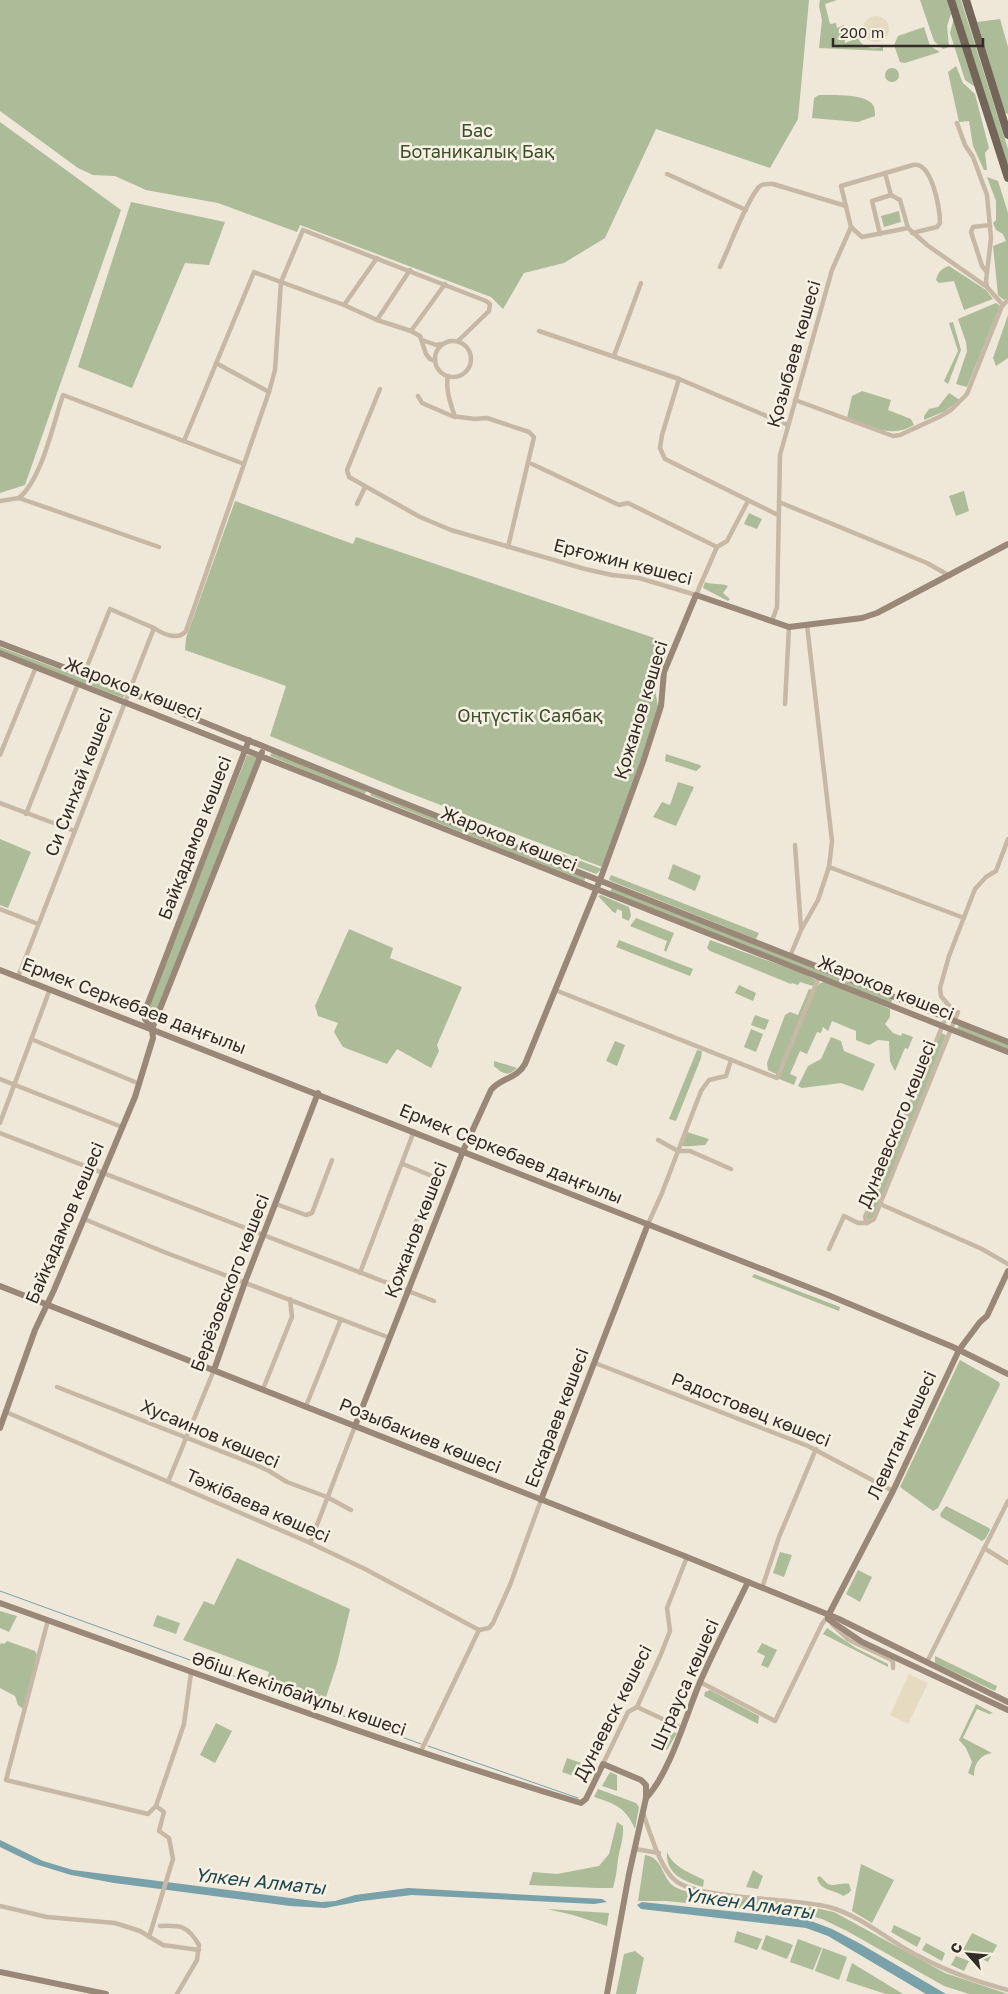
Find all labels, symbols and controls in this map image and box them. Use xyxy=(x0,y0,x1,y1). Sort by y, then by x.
scale bar xyxy=(833,15,983,47)
text: 200 m xyxy=(840,23,884,41)
park label: Бас Ботаникалық Бақ xyxy=(400,119,555,162)
street label: Қозыбаев көшесі xyxy=(761,277,825,430)
street label: Ерғожин көшесі xyxy=(551,533,695,589)
street label: Қожанов көшесі xyxy=(608,638,672,782)
street label: Жароков көшесі xyxy=(62,652,205,724)
street label: Си Синхай көшесі xyxy=(40,704,117,859)
park label: Оңтүстік Саябақ xyxy=(457,704,603,726)
street label: Байқадамов көшесі xyxy=(153,753,235,923)
street label: Жароков көшесі xyxy=(438,801,581,875)
street label: Жароков көшесі xyxy=(815,950,958,1024)
street label: Ермек Серкебаев даңғылы xyxy=(19,952,250,1058)
street label: Дунаевского көшесі xyxy=(852,1036,940,1211)
street label: Ермек Серкебаев даңғылы xyxy=(397,1098,626,1208)
street label: Байқадамов көшесі xyxy=(20,1138,108,1307)
street label: Қожанов көшесі xyxy=(379,1158,451,1301)
street label: Берёзовского көшесі xyxy=(185,1191,273,1375)
street label: Ескараев көшесі xyxy=(519,1345,593,1491)
street label: Радостовец көшесі xyxy=(669,1367,834,1451)
street label: Левитан көшесі xyxy=(862,1367,940,1502)
street label: Розыбакиев көшесі xyxy=(336,1393,505,1478)
street label: Хусаинов көшесі xyxy=(138,1394,283,1472)
street label: Тәжібаева көшесі xyxy=(183,1463,334,1547)
street label: Штрауса көшесі xyxy=(645,1615,723,1754)
street label: Дунаевск көшесі xyxy=(568,1641,656,1784)
street label: Әбіш Кекілбайұлы көшесі xyxy=(189,1646,409,1741)
water label: Үлкен Алматы xyxy=(194,1862,328,1899)
water label: Үлкен Алматы xyxy=(682,1882,817,1923)
north arrow xyxy=(943,1929,993,1979)
text: С xyxy=(946,1940,966,1956)

